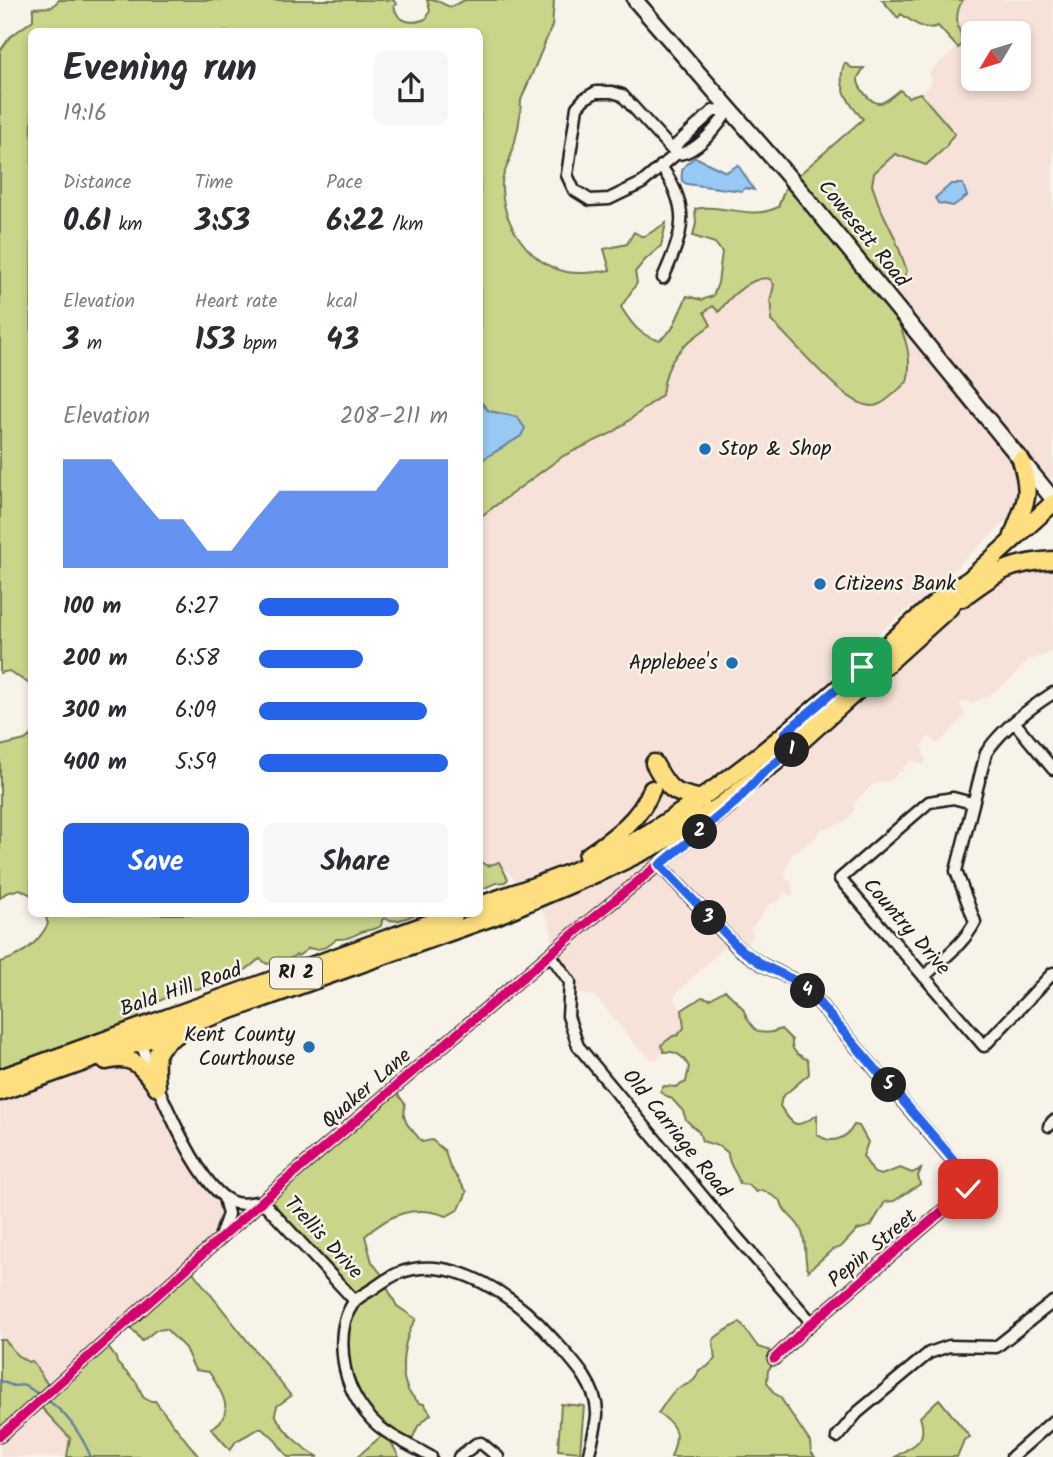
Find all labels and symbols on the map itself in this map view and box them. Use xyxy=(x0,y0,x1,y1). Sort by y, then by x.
north arrow xyxy=(961,21,1031,91)
street label: Cowesett Road xyxy=(809,173,917,296)
place label: Stop & Shop xyxy=(719,433,831,466)
marker: Stop & Shop xyxy=(697,441,713,457)
place label: Citizens Bank xyxy=(834,568,956,601)
marker: Citizens Bank xyxy=(812,576,828,592)
pin xyxy=(832,637,892,697)
place label: Applebee's xyxy=(629,647,718,680)
marker: Applebee's xyxy=(724,655,740,671)
pin: 1 xyxy=(774,732,810,768)
pin: 2 xyxy=(682,814,718,850)
street label: Country Drive xyxy=(854,871,958,984)
pin: 3 xyxy=(692,900,726,936)
street label: Bald Hill Road xyxy=(116,954,247,1026)
road number: RI 2 xyxy=(270,958,322,988)
pin: 4 xyxy=(790,974,826,1009)
place label: Kent County Courthouse xyxy=(184,1019,296,1076)
marker: Kent County Courthouse xyxy=(301,1039,317,1055)
street label: Quaker Lane xyxy=(315,1040,420,1138)
street label: Old Carriage Road xyxy=(613,1062,739,1206)
pin: 5 xyxy=(872,1068,906,1102)
pin xyxy=(938,1159,998,1219)
street label: Trellis Drive xyxy=(275,1189,371,1288)
street label: Pepin Street xyxy=(821,1201,926,1297)

